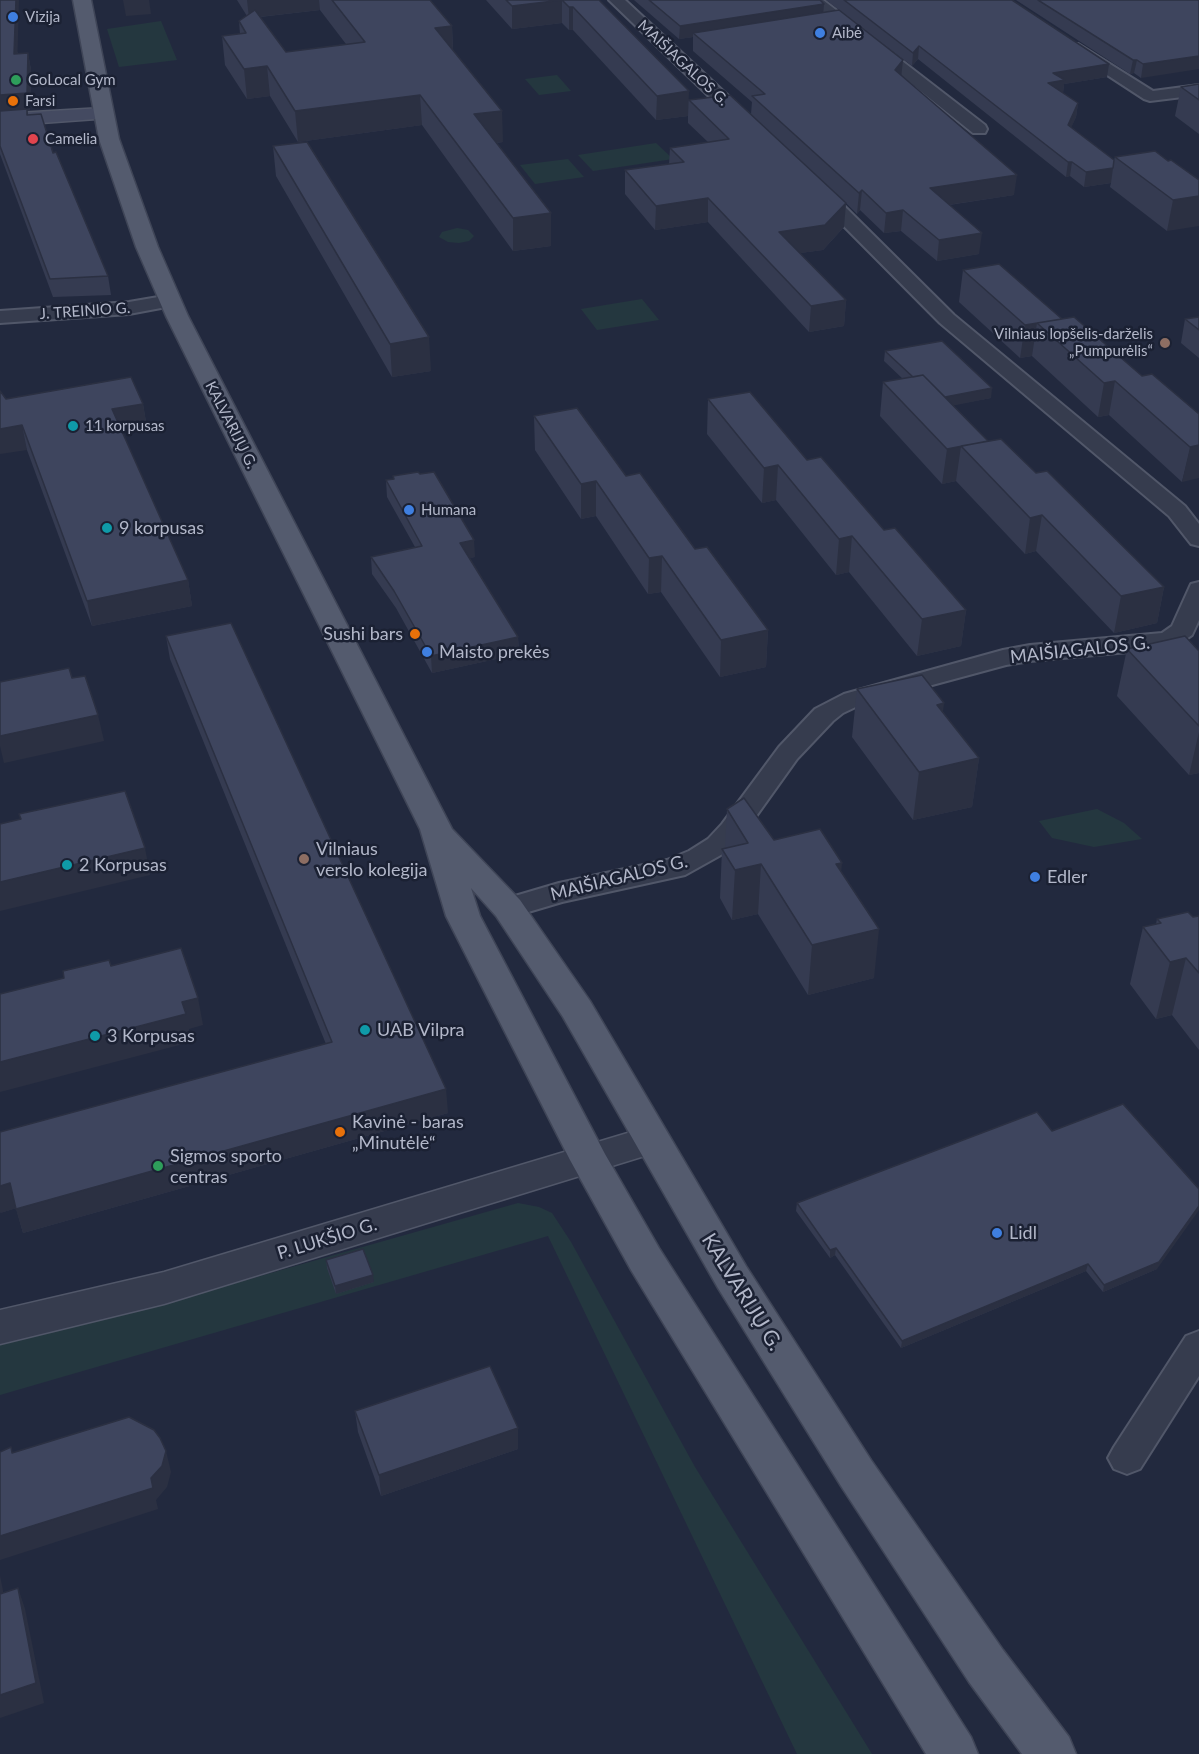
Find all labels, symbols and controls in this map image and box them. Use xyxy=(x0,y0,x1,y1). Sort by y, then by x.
place label: Vizija xyxy=(25,8,60,26)
marker: Vizija xyxy=(6,10,20,24)
street label: MAIŠIAGALOS G. xyxy=(634,16,732,110)
place label: Aibė xyxy=(832,24,862,42)
marker: Aibė xyxy=(813,26,827,40)
place label: GoLocal Gym xyxy=(28,71,116,89)
marker: GoLocal Gym xyxy=(9,73,23,87)
place label: Farsi xyxy=(25,92,55,110)
marker: Farsi xyxy=(6,94,20,108)
place label: Camelia xyxy=(45,130,97,148)
marker: Camelia xyxy=(26,132,40,146)
street label: J. TREINIO G. xyxy=(39,299,131,323)
place label: Vilniaus lopšelis-darželis „Pumpurėlis“ xyxy=(994,325,1153,360)
marker: Vilniaus lopšelis-darželis „Pumpurėlis“ xyxy=(1158,336,1172,350)
street label: KALVARIJŲ G. xyxy=(201,378,261,472)
place label: 11 korpusas xyxy=(85,417,165,435)
marker: 11 korpusas xyxy=(66,419,80,433)
place label: Humana xyxy=(421,501,476,519)
marker: Humana xyxy=(402,503,416,517)
place label: 9 korpusas xyxy=(119,517,204,539)
marker: 9 korpusas xyxy=(100,521,114,535)
place label: Sushi bars xyxy=(323,623,403,645)
marker: Sushi bars xyxy=(408,627,422,641)
street label: MAIŠIAGALOS G. xyxy=(1009,632,1151,668)
place label: Maisto prekės xyxy=(439,641,549,663)
marker: Maisto prekės xyxy=(420,645,434,659)
place label: Vilniaus verslo kolegija xyxy=(316,838,427,880)
street label: MAIŠIAGALOS G. xyxy=(548,851,690,905)
marker: Vilniaus verslo kolegija xyxy=(297,852,311,866)
place label: 2 Korpusas xyxy=(79,854,167,876)
marker: 2 Korpusas xyxy=(60,858,74,872)
place label: Edler xyxy=(1047,866,1087,888)
marker: Edler xyxy=(1028,870,1042,884)
place label: UAB Vilpra xyxy=(377,1019,465,1041)
marker: UAB Vilpra xyxy=(358,1023,372,1037)
place label: 3 Korpusas xyxy=(107,1025,195,1047)
marker: 3 Korpusas xyxy=(88,1029,102,1043)
place label: Kavinė - baras „Minutėlė“ xyxy=(352,1111,464,1154)
marker: Kavinė - baras „Minutėlė“ xyxy=(333,1125,347,1139)
place label: Sigmos sporto centras xyxy=(170,1145,282,1188)
marker: Sigmos sporto centras xyxy=(151,1159,165,1173)
street label: P. LUKŠIO G. xyxy=(275,1214,379,1264)
place label: Lidl xyxy=(1009,1222,1037,1244)
marker: Lidl xyxy=(990,1226,1004,1240)
street label: KALVARIJŲ G. xyxy=(696,1229,788,1355)

